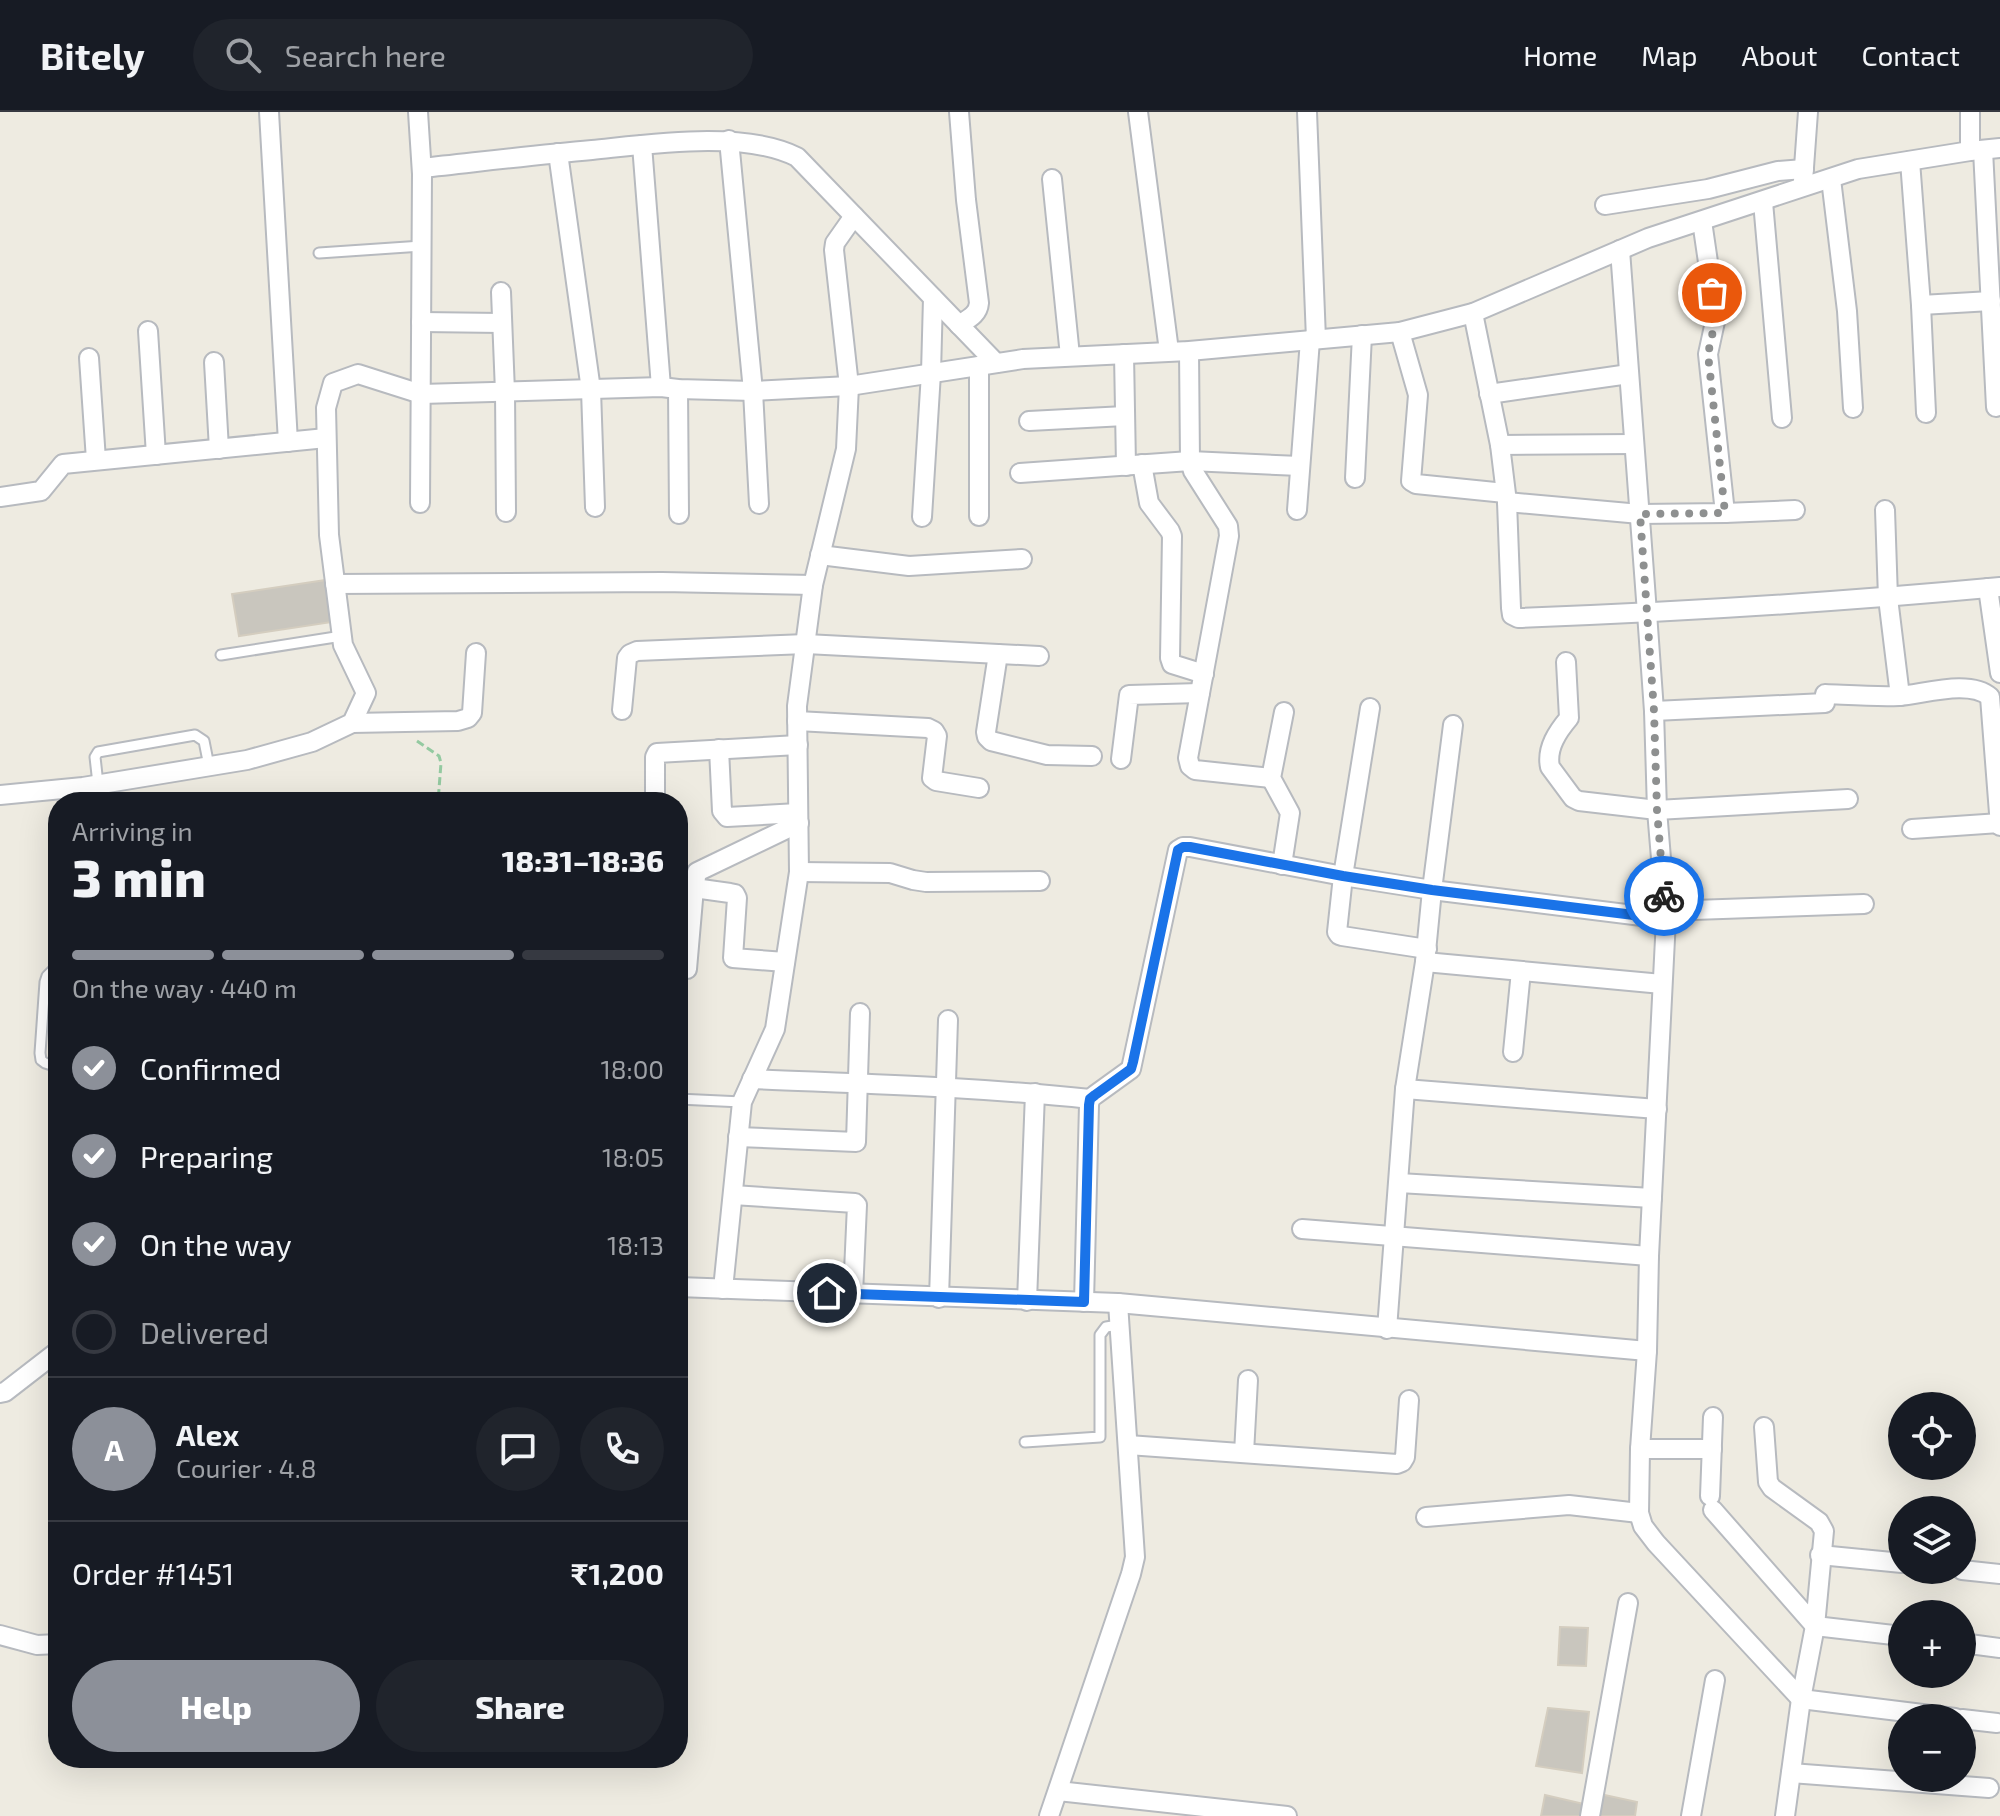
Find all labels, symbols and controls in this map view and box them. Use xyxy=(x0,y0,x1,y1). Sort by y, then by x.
search box xyxy=(193,19,753,91)
text: Bitely xyxy=(40,32,145,78)
icon: search xyxy=(221,33,265,77)
text: Search here xyxy=(285,37,446,73)
text: Home xyxy=(1523,38,1597,72)
text: Map xyxy=(1641,38,1698,72)
text: About xyxy=(1742,38,1817,72)
text: Contact xyxy=(1861,38,1960,72)
pin xyxy=(1678,259,1746,327)
icon: bag xyxy=(1690,271,1734,315)
text: Arriving in xyxy=(72,815,193,846)
text: 18:31–18:36 xyxy=(502,842,664,878)
text: 3 min xyxy=(72,845,206,907)
courier xyxy=(1624,856,1704,936)
icon: bike xyxy=(1642,874,1686,918)
text: On the way · 440 m xyxy=(72,972,297,1003)
icon: check xyxy=(72,1046,116,1090)
text: Confirmed xyxy=(140,1050,281,1086)
text: 18:00 xyxy=(600,1053,664,1084)
icon: check xyxy=(72,1134,116,1178)
text: Preparing xyxy=(140,1138,273,1174)
text: 18:05 xyxy=(602,1141,664,1172)
icon: check xyxy=(72,1222,116,1266)
text: On the way xyxy=(140,1226,292,1262)
text: 18:13 xyxy=(607,1229,664,1260)
pin xyxy=(793,1259,861,1327)
icon: home xyxy=(805,1271,849,1315)
text: Delivered xyxy=(140,1314,269,1350)
map controls xyxy=(1888,1392,1976,1792)
button: locate xyxy=(1888,1392,1976,1480)
button: chat xyxy=(476,1407,560,1491)
button: phone xyxy=(580,1407,664,1491)
text: Alex xyxy=(176,1416,239,1452)
text: A xyxy=(104,1431,124,1467)
text: Courier · 4.8 xyxy=(176,1452,317,1483)
button: layers xyxy=(1888,1496,1976,1584)
text: Order #1451 xyxy=(72,1555,234,1591)
text: ₹1,200 xyxy=(571,1555,664,1591)
button: + xyxy=(1888,1600,1976,1688)
button: Help xyxy=(72,1660,360,1752)
button: Share xyxy=(376,1660,664,1752)
button: − xyxy=(1888,1704,1976,1792)

